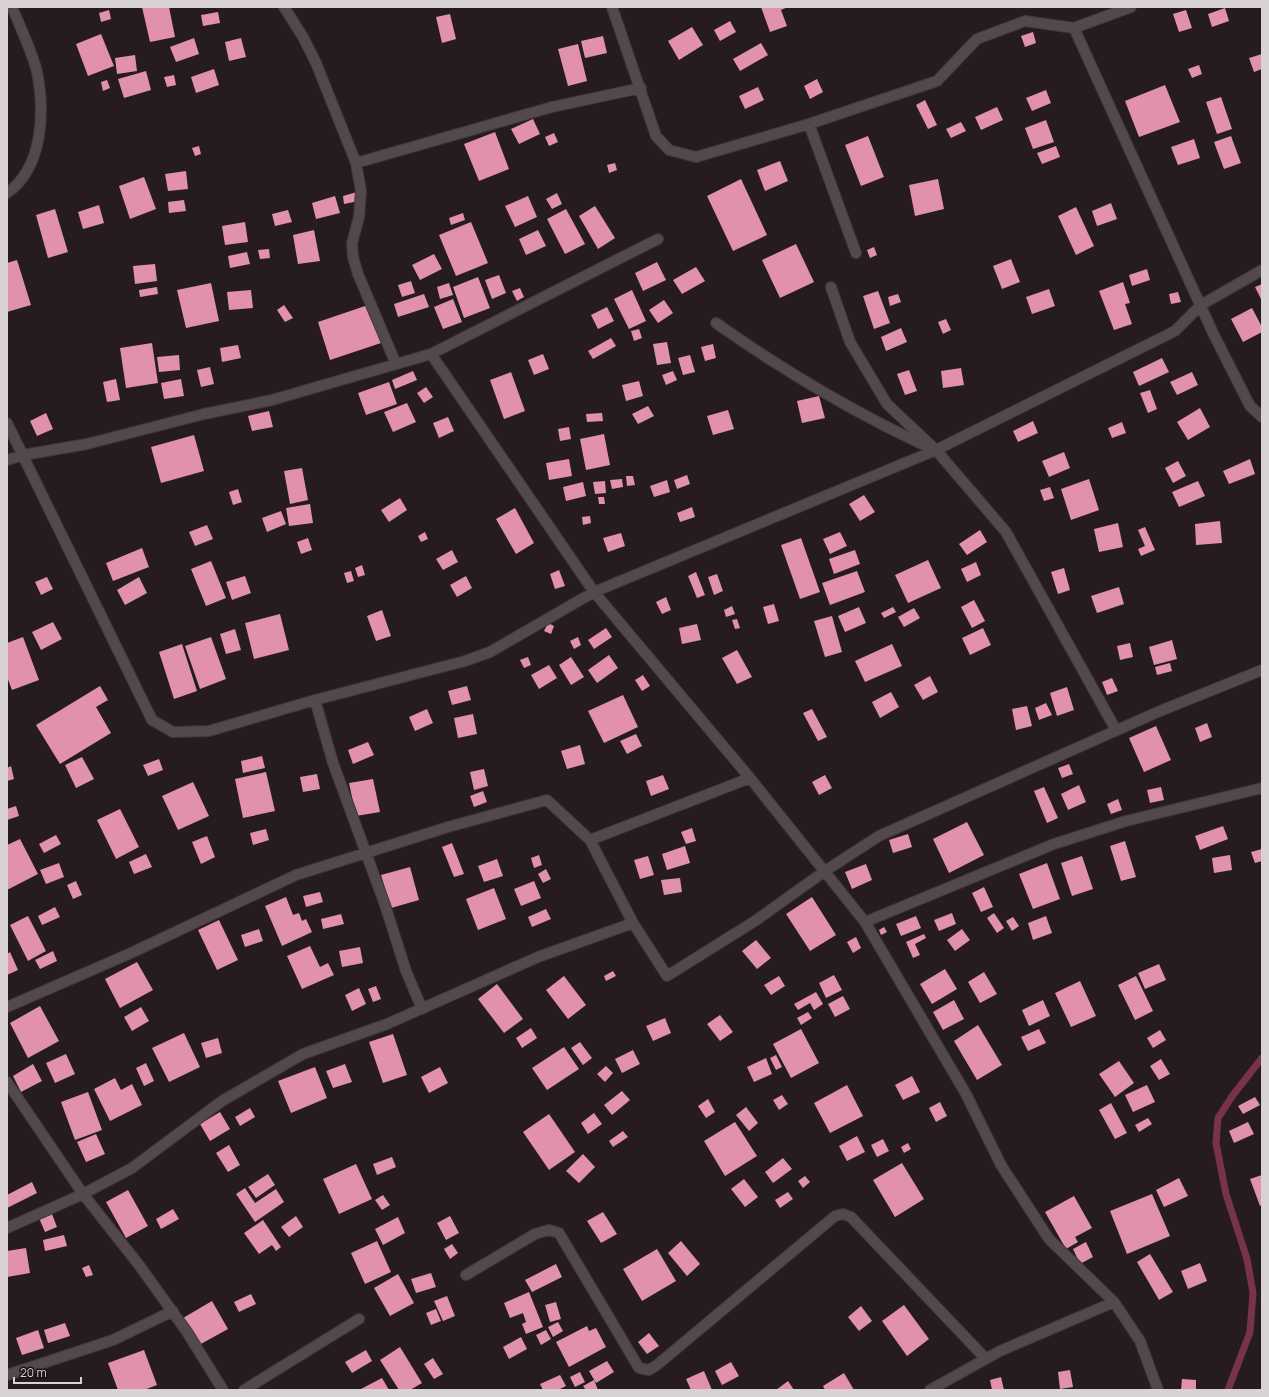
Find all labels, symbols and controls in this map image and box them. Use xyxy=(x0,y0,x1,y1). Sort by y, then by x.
scale bar xyxy=(14,1359,81,1385)
text: 20 m xyxy=(20,1364,47,1381)

